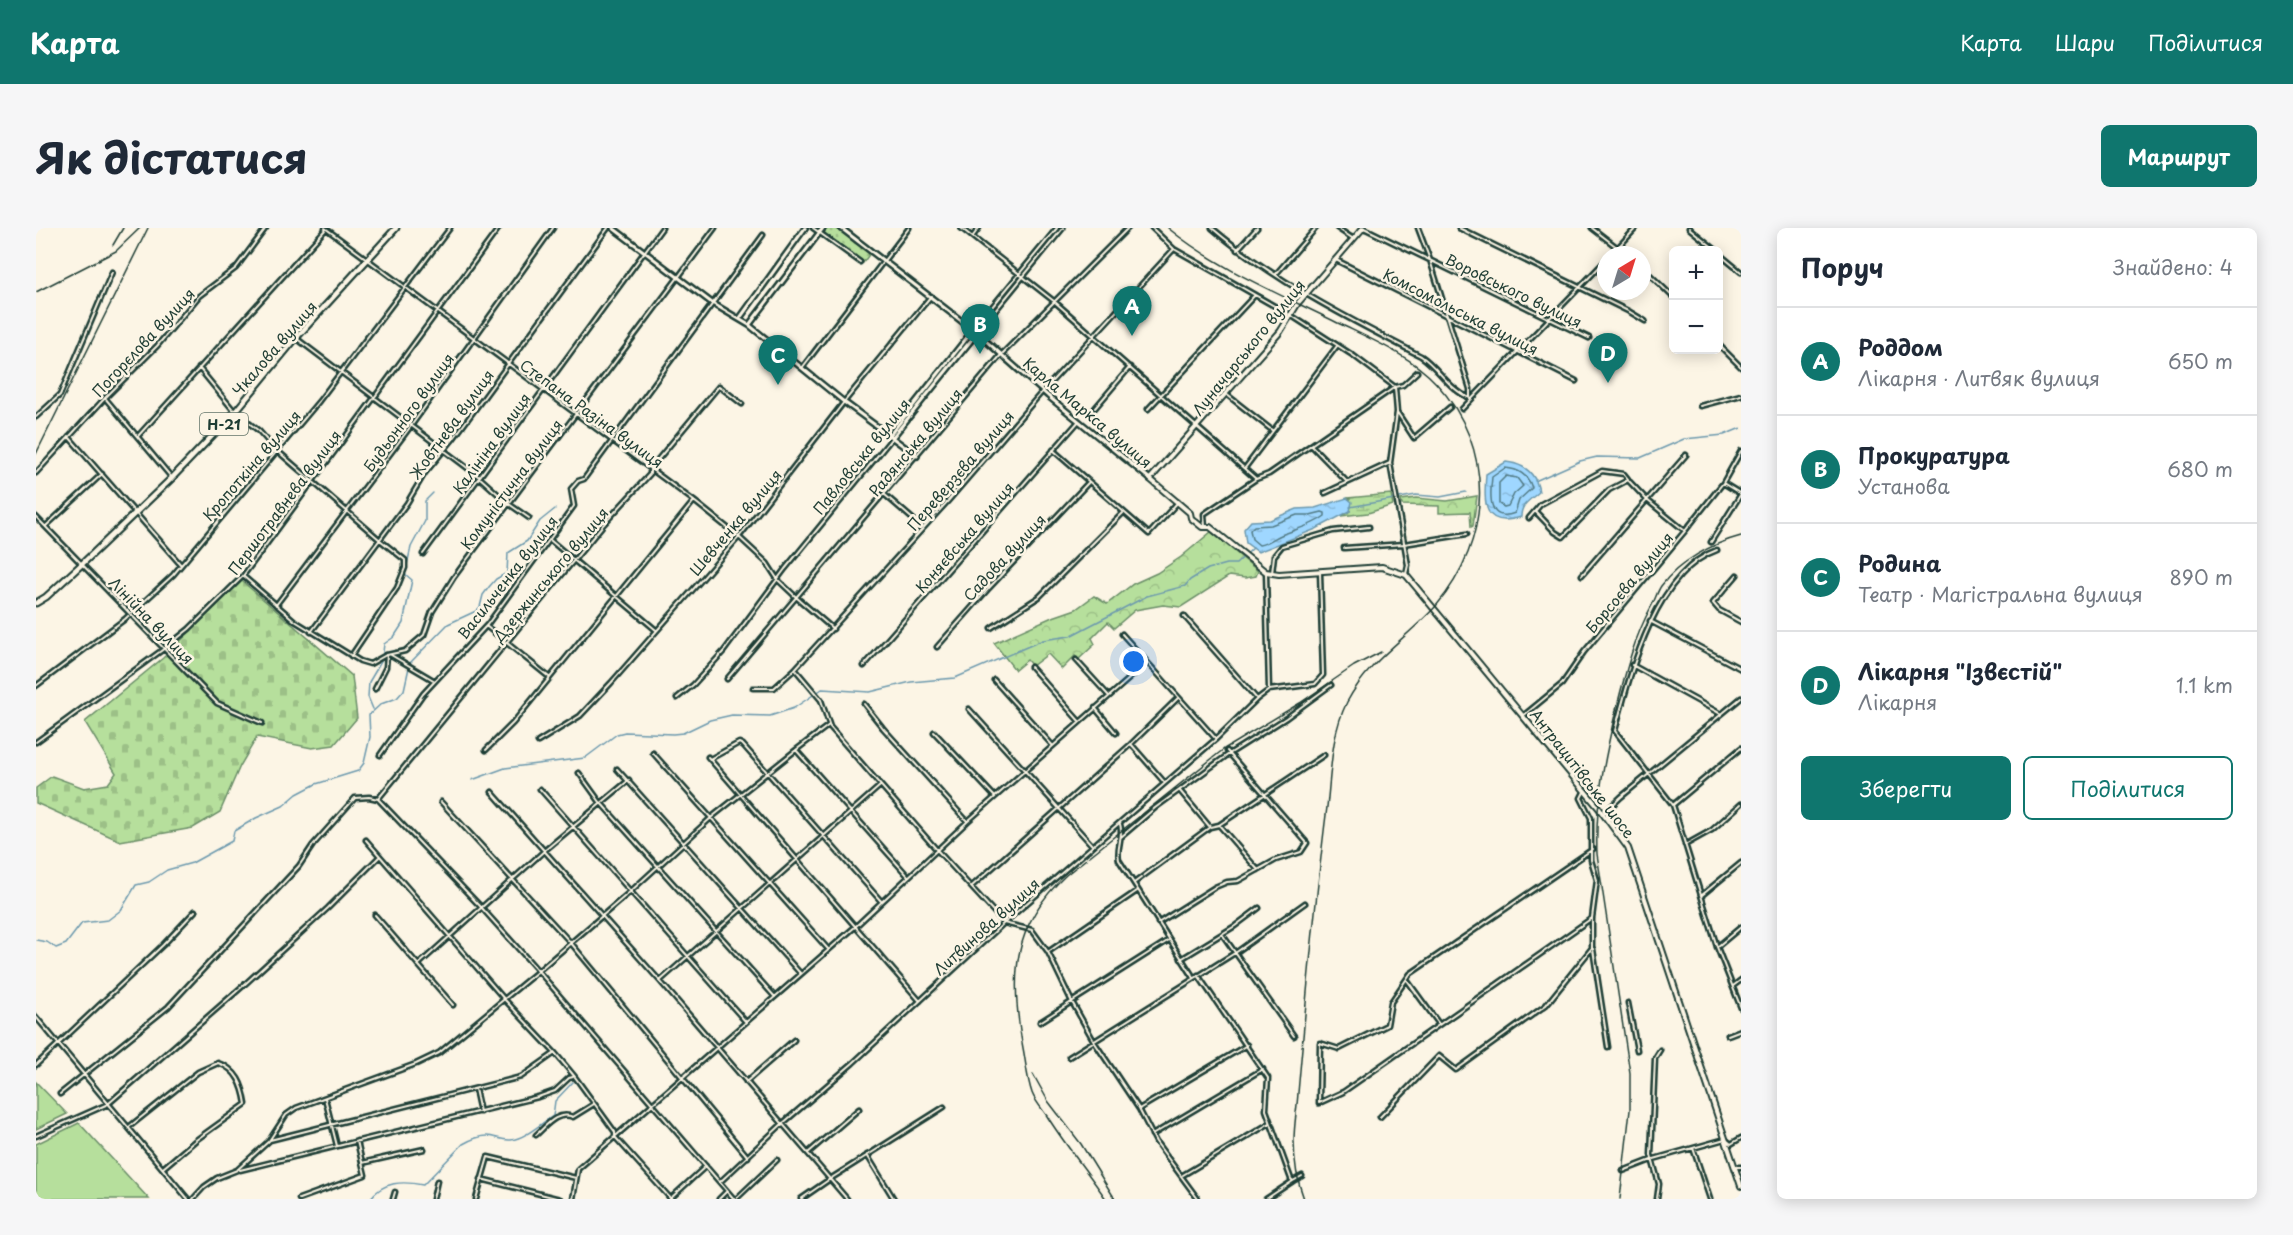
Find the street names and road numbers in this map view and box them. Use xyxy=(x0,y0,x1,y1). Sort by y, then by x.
street label: Воровського вулиця xyxy=(1442,247,1586,333)
street label: Комсомольська вулиця xyxy=(1379,262,1543,360)
street label: Луначарського вулиця xyxy=(1186,274,1310,420)
street label: Погорєлова вулиця xyxy=(86,282,200,402)
street label: Чкалова вулиця xyxy=(226,295,322,401)
street label: Будьонного вулиця xyxy=(357,348,459,476)
street label: Карла Маркса вулиця xyxy=(1018,351,1158,473)
street label: Степана Разіна вулиця xyxy=(515,353,669,473)
street label: Жовтнева вулиця xyxy=(403,364,499,484)
street label: Радянська вулиця xyxy=(863,383,967,501)
street label: Калініна вулиця xyxy=(446,388,536,498)
street label: Павловська вулиця xyxy=(807,393,915,519)
street label: Кропоткіна вулиця xyxy=(196,405,306,525)
street label: Переверзєва вулиця xyxy=(901,405,1019,535)
road number: Н-21 xyxy=(200,413,248,435)
street label: Комуністична вулиця xyxy=(454,414,568,554)
street label: Першотравнева вулиця xyxy=(222,425,346,579)
street label: Шевченка вулиця xyxy=(684,464,786,580)
street label: Коняєвська вулиця xyxy=(909,476,1019,598)
street label: Дзержинського вулиця xyxy=(486,502,613,647)
street label: Садова вулиця xyxy=(957,508,1051,606)
street label: Васильченка вулиця xyxy=(451,510,563,644)
street label: Борсоєва вулиця xyxy=(1580,527,1678,637)
street label: Лінійна вулиця xyxy=(104,571,200,669)
street label: Антрацитівське шосе xyxy=(1525,704,1641,842)
street label: Литвинова вулиця xyxy=(928,872,1044,980)

